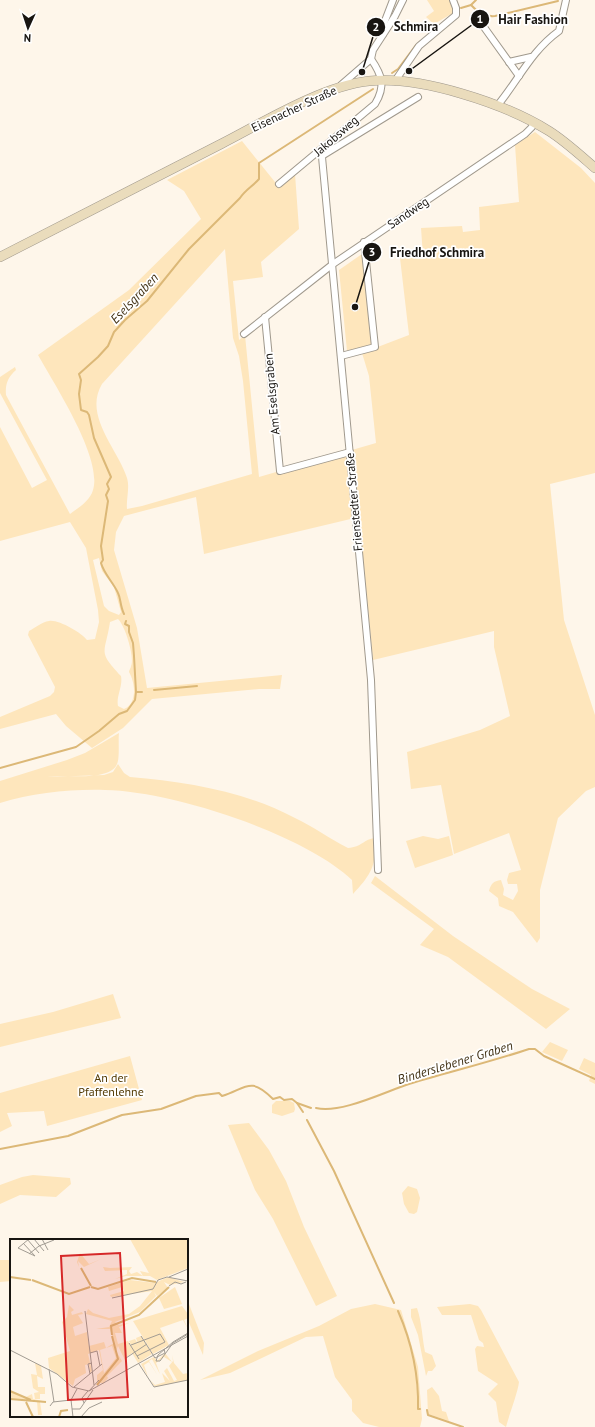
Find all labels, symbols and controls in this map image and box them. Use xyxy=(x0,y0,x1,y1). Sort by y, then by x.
callout: Hair Fashion xyxy=(470,7,575,32)
north arrow xyxy=(8,8,48,48)
text: 1 xyxy=(477,11,483,26)
text: Hair Fashion xyxy=(498,11,568,28)
callout: Schmira xyxy=(366,14,447,39)
text: Schmira xyxy=(394,18,438,35)
text: 2 xyxy=(373,19,379,34)
text: N xyxy=(23,31,31,45)
street label: Eisenacher Straße xyxy=(249,82,339,135)
street label: Jakobsweg xyxy=(310,112,361,160)
street label: Sandweg xyxy=(384,193,431,232)
callout: Friedhof Schmira xyxy=(362,240,492,265)
text: 3 xyxy=(369,244,375,259)
text: Friedhof Schmira xyxy=(390,244,484,261)
water label: Eselsgraben xyxy=(107,269,162,327)
street label: Am Eselsgraben xyxy=(260,353,283,435)
street label: Frienstedter Straße xyxy=(342,452,365,552)
water label: Binderslebener Graben xyxy=(395,1037,515,1088)
park label: An der Pfaffenlehne xyxy=(78,1070,144,1099)
inset map xyxy=(10,1239,188,1417)

